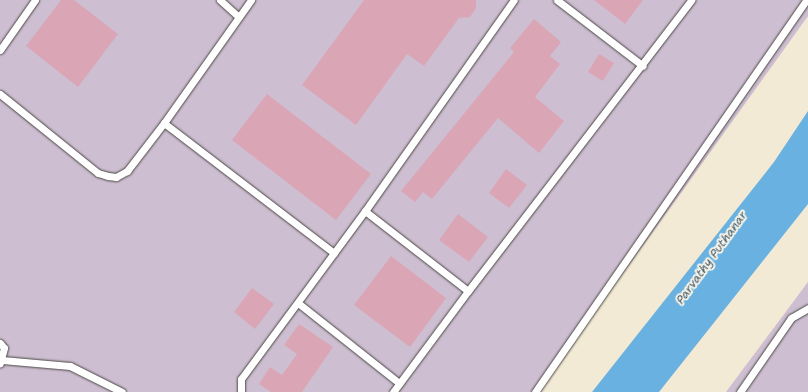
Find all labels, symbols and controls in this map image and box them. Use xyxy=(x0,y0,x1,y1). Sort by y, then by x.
water label: Parvathy Puthanar xyxy=(674,209,750,307)

